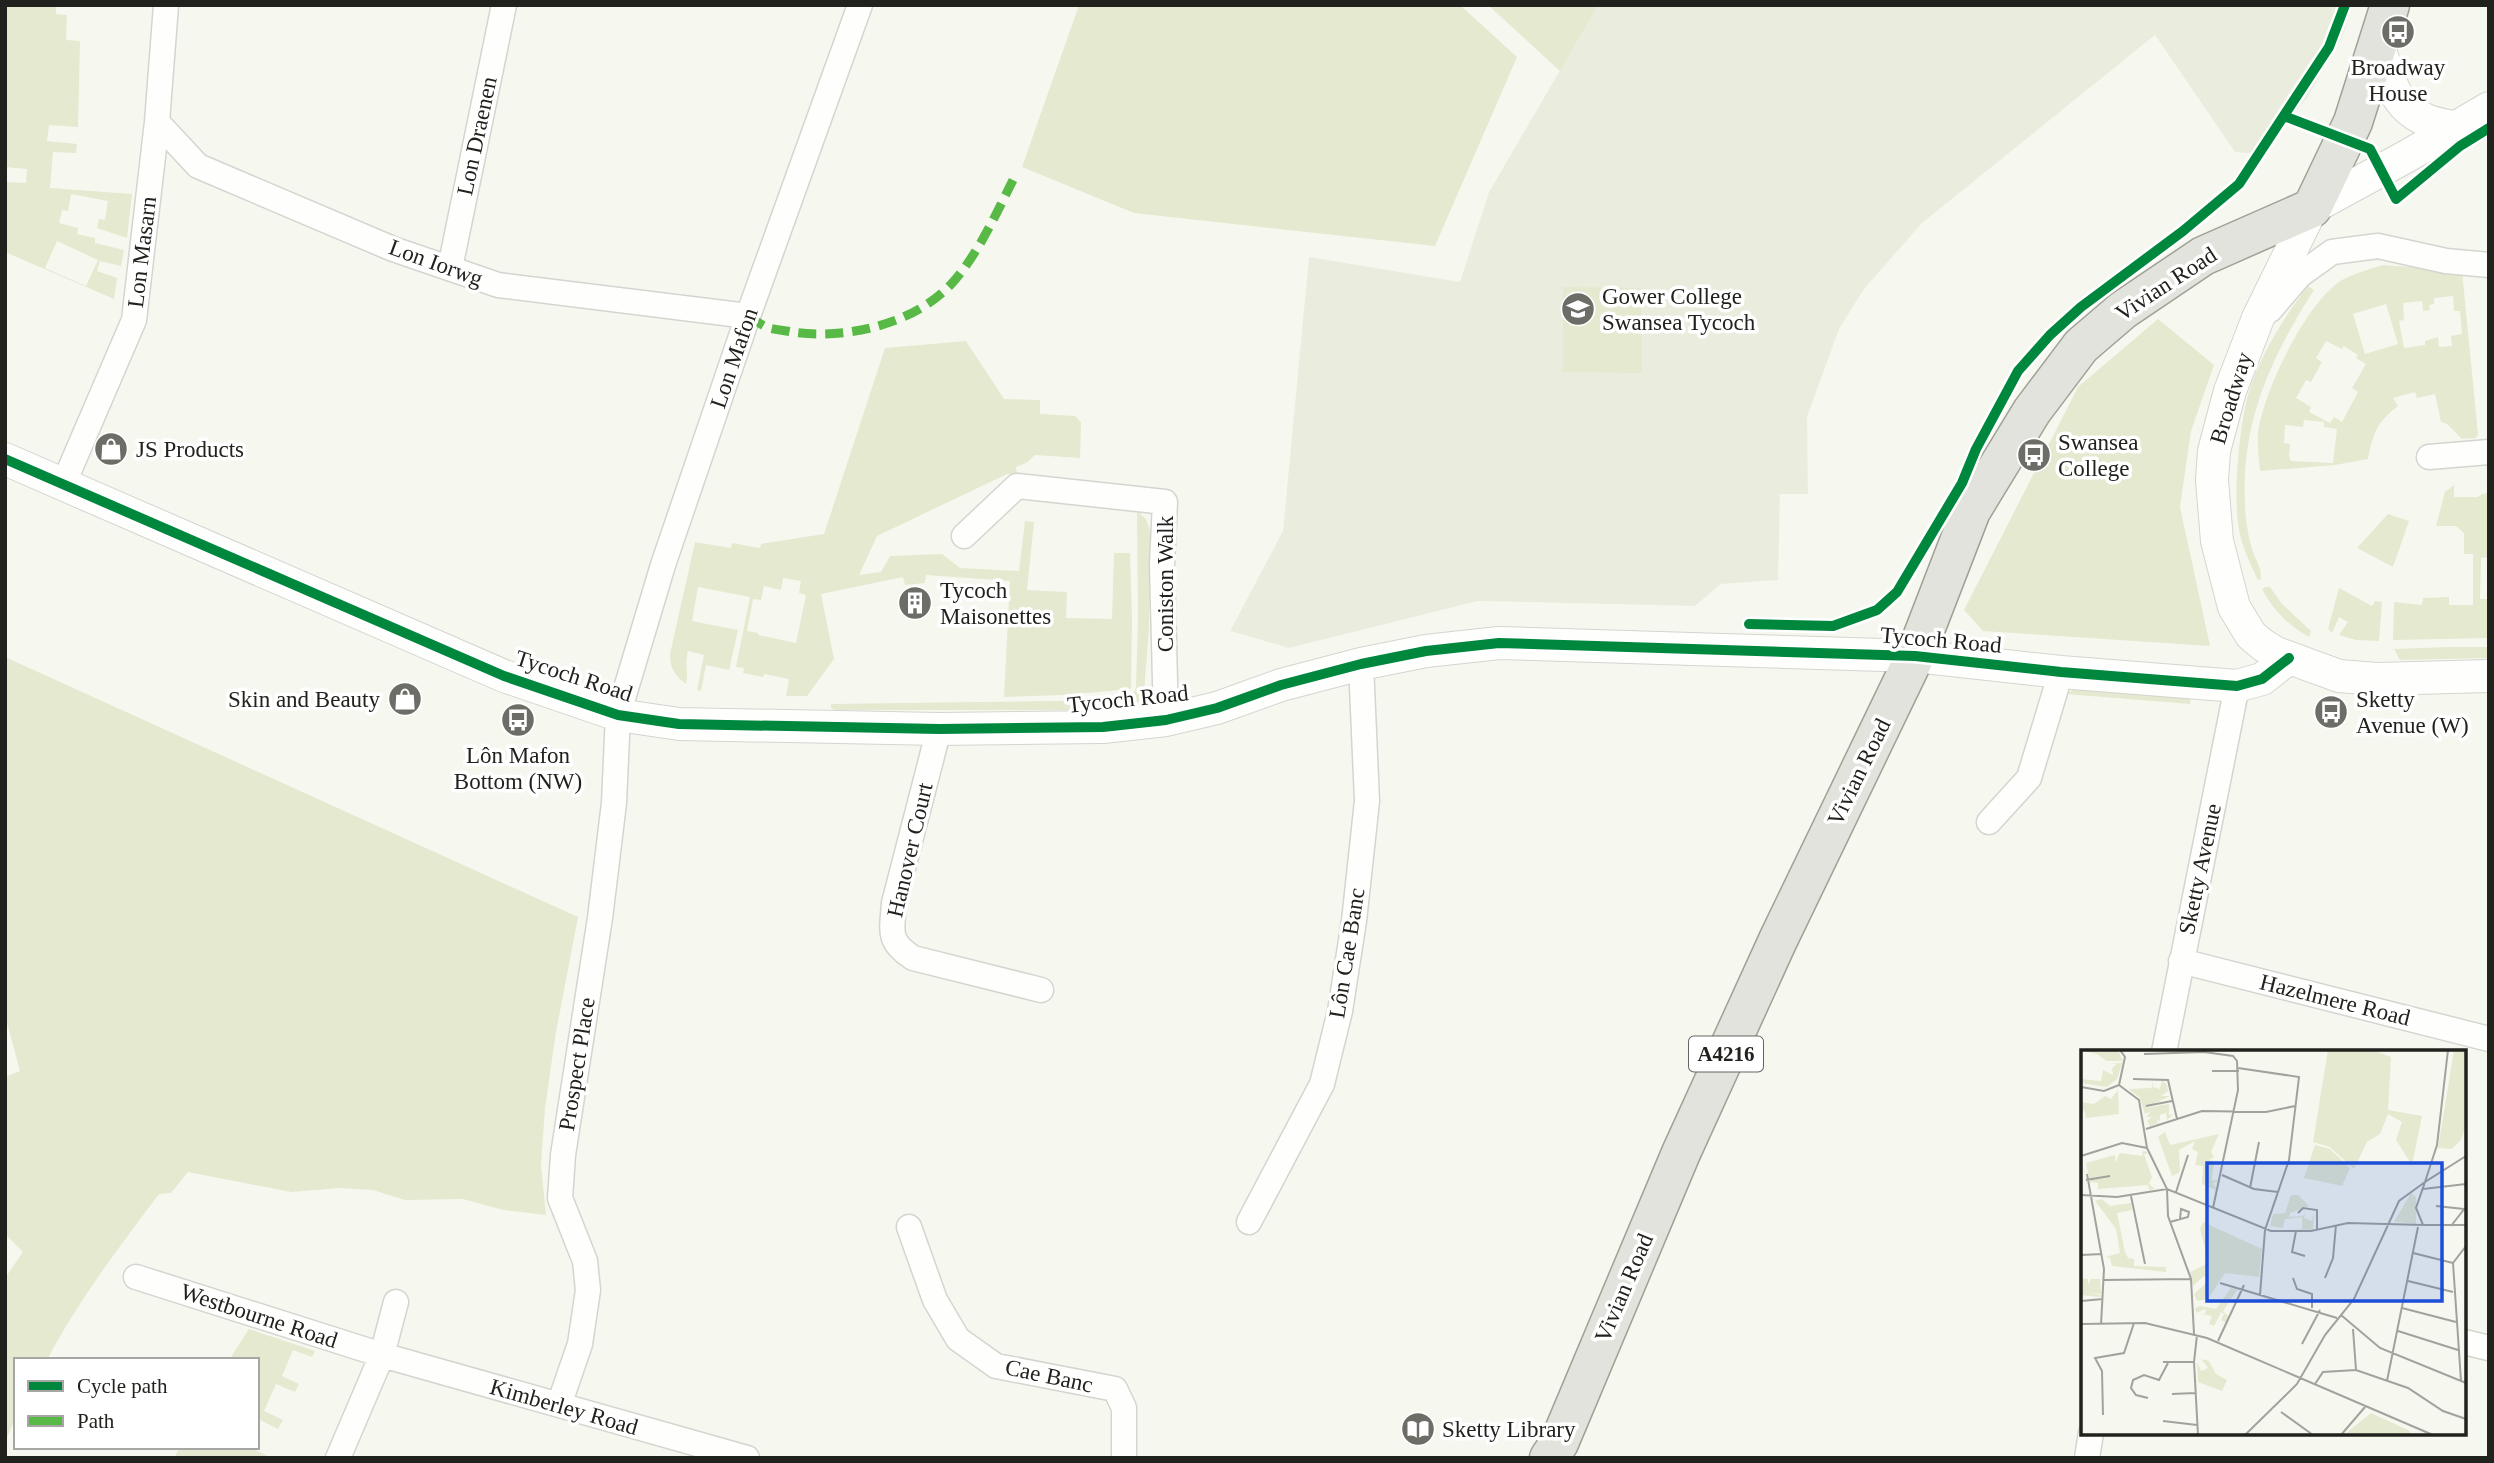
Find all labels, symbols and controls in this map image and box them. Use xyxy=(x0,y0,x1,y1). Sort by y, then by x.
bus stop icon: Broadway House xyxy=(2379,13,2417,51)
place label: Broadway House xyxy=(2351,55,2446,106)
street label: Lon Draenen xyxy=(452,74,502,198)
street label: Lon Masarn xyxy=(123,195,161,309)
street label: Lon Iorwg xyxy=(386,235,487,292)
street label: Vivian Road xyxy=(2111,242,2222,326)
place label: Gower College Swansea Tycoch xyxy=(1602,284,1756,335)
school or university icon: Gower College Swansea Tycoch xyxy=(1559,290,1597,328)
street label: Lon Mafon xyxy=(705,304,763,411)
street label: Broadway xyxy=(2205,349,2257,447)
shop icon: JS Products xyxy=(92,430,130,468)
place label: Swansea College xyxy=(2058,430,2138,481)
bus stop icon: Swansea College xyxy=(2015,436,2053,474)
place label: JS Products xyxy=(136,437,244,462)
street label: Coniston Walk xyxy=(1153,515,1178,652)
place label: Tycoch Maisonettes xyxy=(940,578,1051,629)
building icon: Tycoch Maisonettes xyxy=(896,584,934,622)
street label: Tycoch Road xyxy=(1879,622,2003,658)
street label: Tycoch Road xyxy=(512,645,636,707)
shop icon: Skin and Beauty xyxy=(386,680,424,718)
street label: Tycoch Road xyxy=(1066,680,1190,718)
place label: Skin and Beauty xyxy=(228,687,380,712)
place label: Sketty Avenue (W) xyxy=(2356,687,2469,738)
bus stop icon: Sketty Avenue (W) xyxy=(2312,693,2350,731)
bus stop icon: Lôn Mafon Bottom (NW) xyxy=(499,701,537,739)
street label: Vivian Road xyxy=(1822,714,1896,829)
place label: Lôn Mafon Bottom (NW) xyxy=(454,743,582,794)
street label: Hanover Court xyxy=(882,780,938,920)
street label: Sketty Avenue xyxy=(2174,801,2226,937)
street label: Lôn Cae Banc xyxy=(1324,886,1370,1020)
street label: Hazelmere Road xyxy=(2257,969,2413,1031)
street label: Prospect Place xyxy=(554,995,600,1133)
road number: A4216 xyxy=(1689,1036,1763,1072)
inset map xyxy=(2081,1050,2466,1435)
street label: Vivian Road xyxy=(1590,1229,1658,1346)
street label: Westbourne Road xyxy=(177,1279,341,1353)
street label: Cae Banc xyxy=(1003,1355,1095,1397)
legend xyxy=(14,1358,259,1449)
text: Cycle path xyxy=(77,1374,168,1398)
street label: Kimberley Road xyxy=(487,1374,641,1440)
text: Path xyxy=(77,1409,115,1433)
library icon: Sketty Library xyxy=(1399,1410,1437,1448)
place label: Sketty Library xyxy=(1442,1417,1576,1442)

